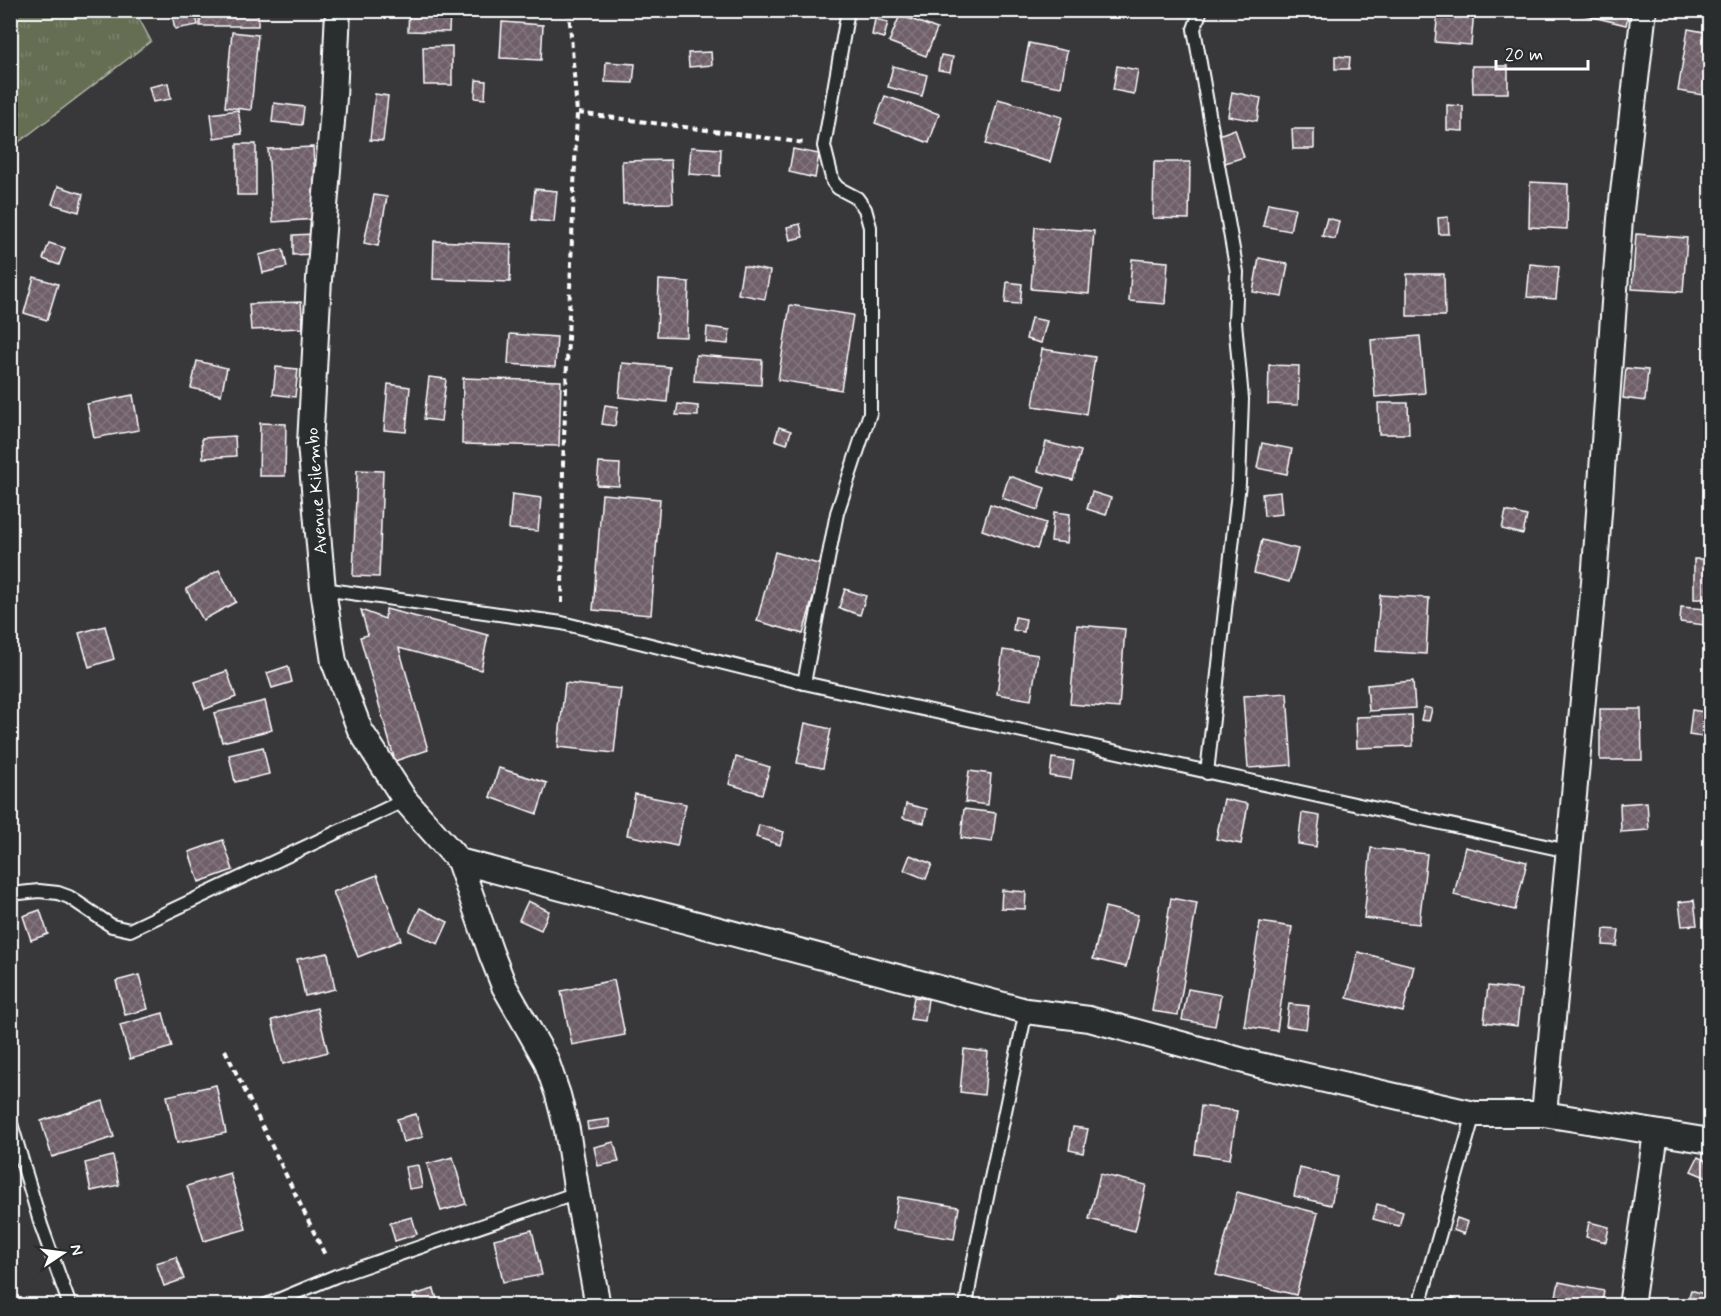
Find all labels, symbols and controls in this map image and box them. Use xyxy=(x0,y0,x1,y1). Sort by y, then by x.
scale bar xyxy=(1496,33,1588,71)
text: 20 m xyxy=(1505,43,1543,67)
street label: Avenue Kilembo xyxy=(301,427,333,555)
north arrow xyxy=(33,1223,93,1283)
text: N xyxy=(65,1242,88,1258)

